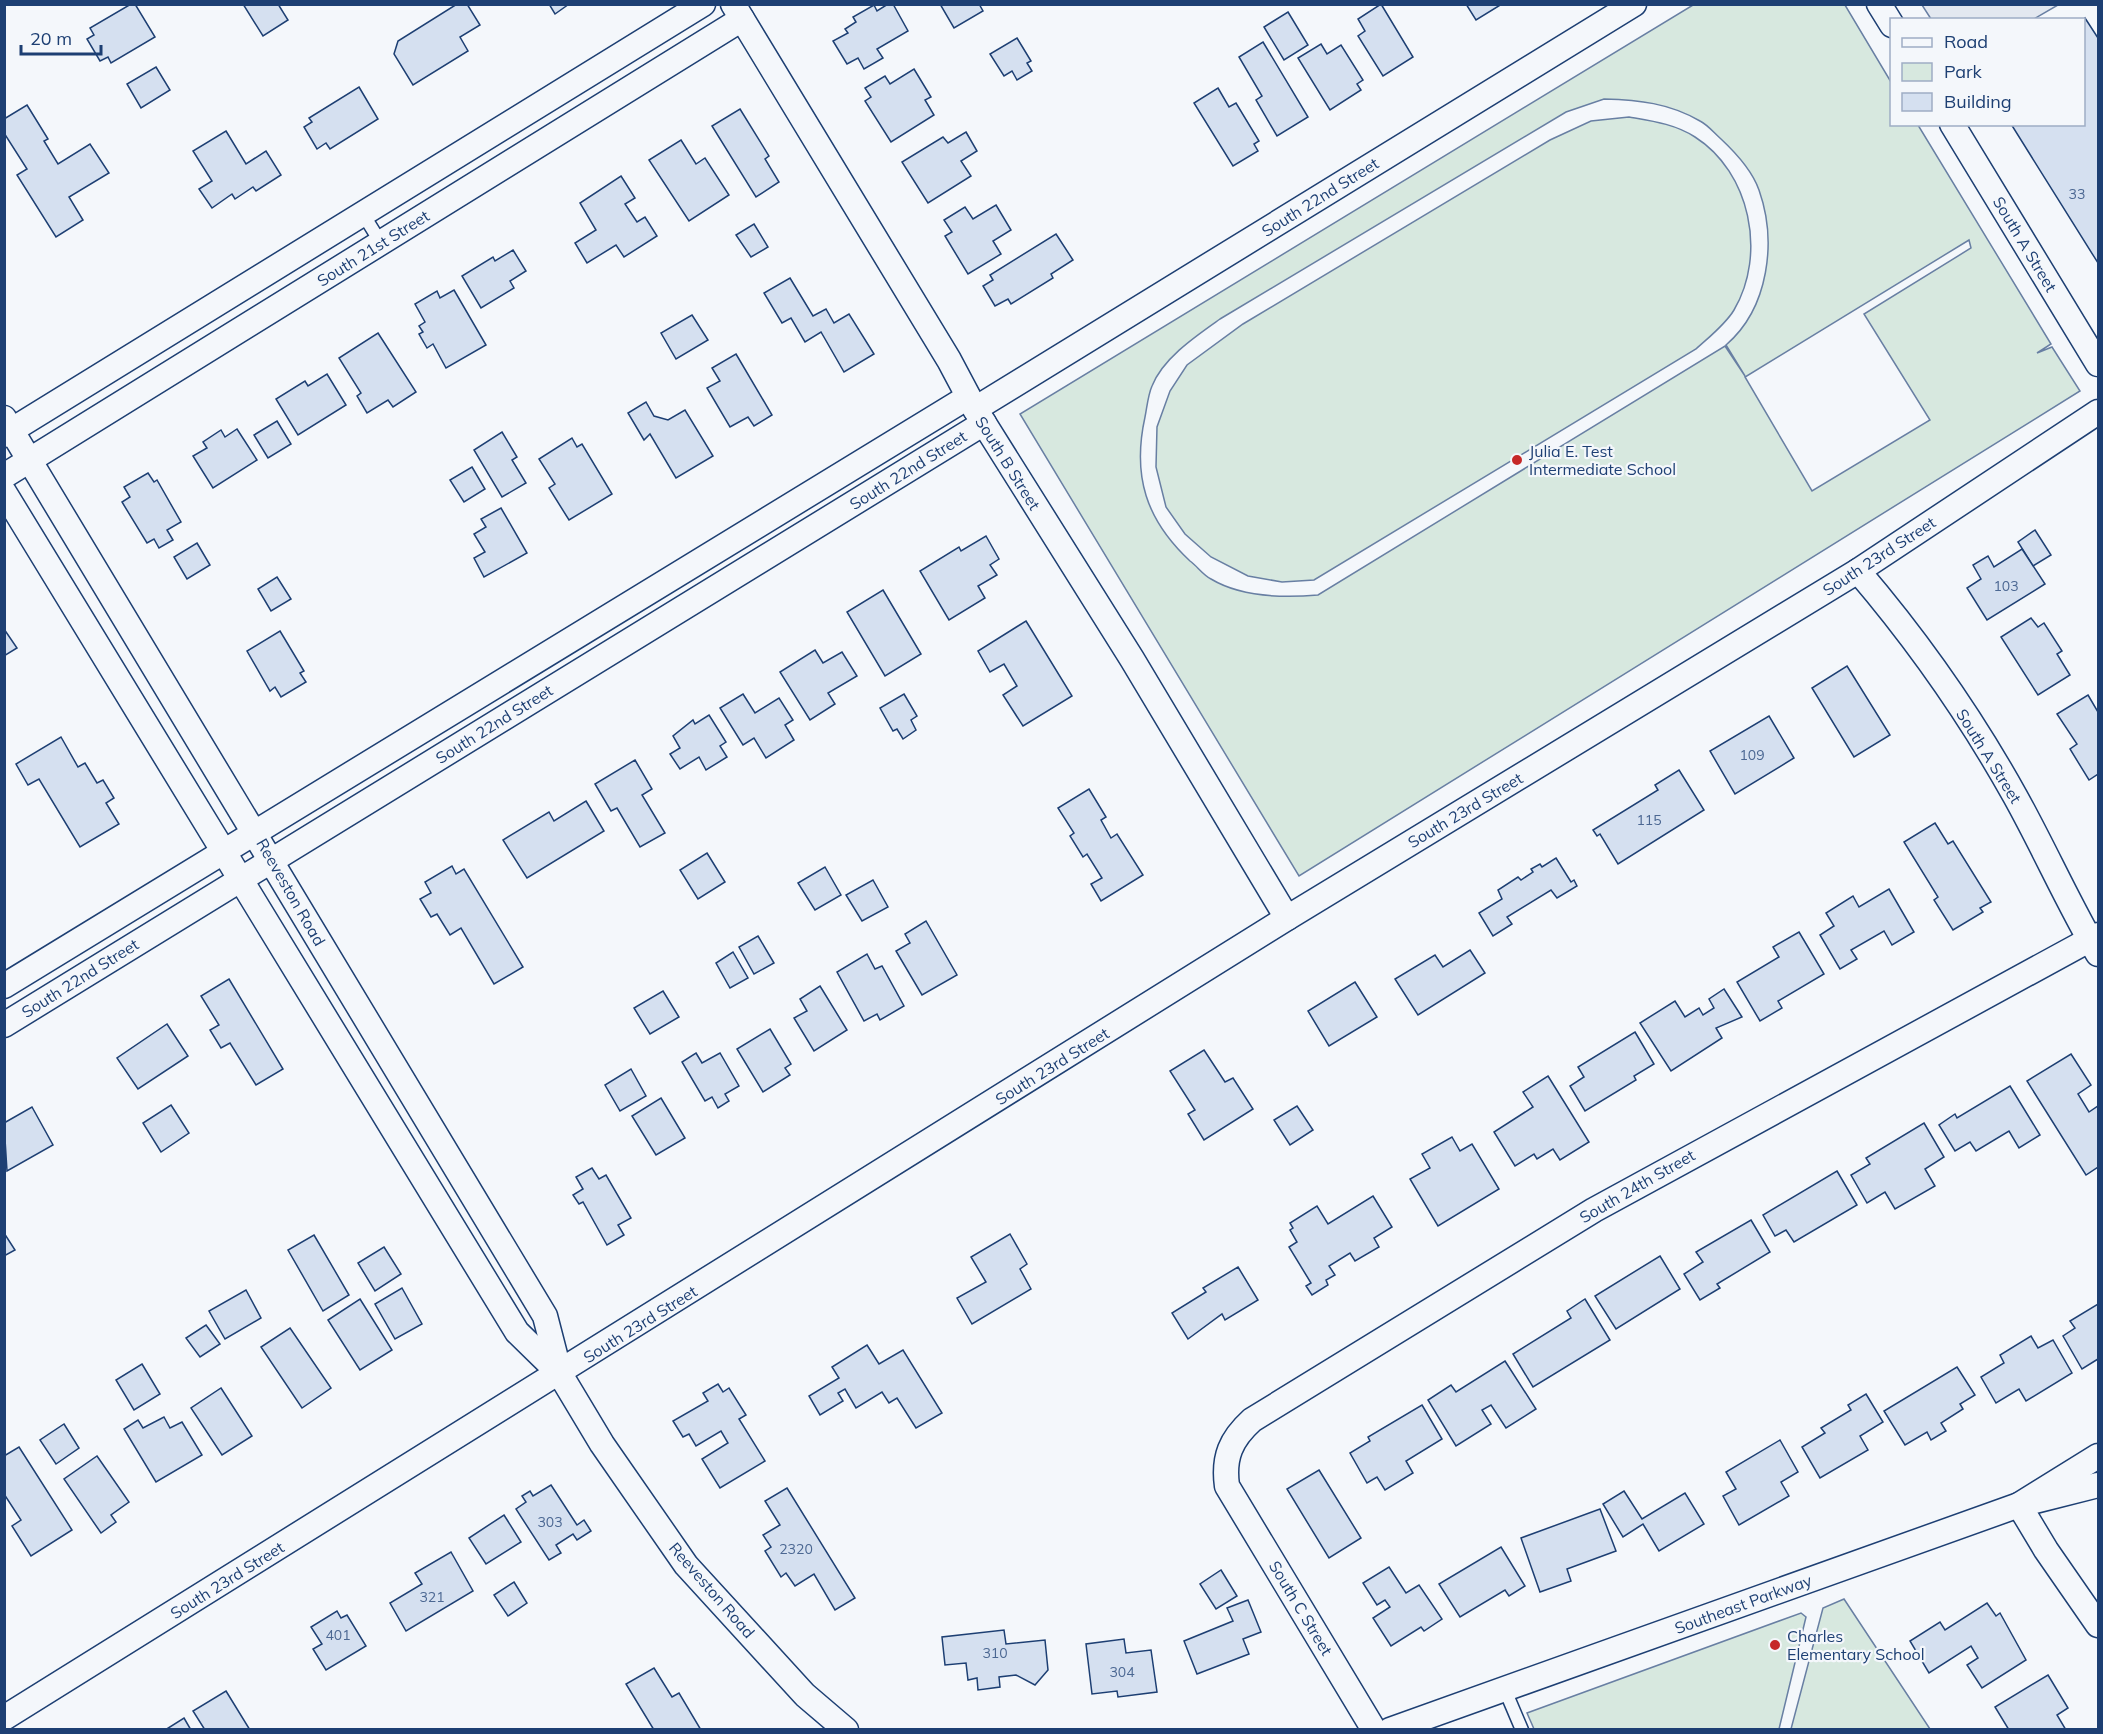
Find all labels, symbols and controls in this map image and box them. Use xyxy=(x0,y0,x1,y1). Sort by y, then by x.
scale bar xyxy=(21,18,100,56)
legend xyxy=(1890,18,2085,126)
text: 20 m xyxy=(30,27,72,50)
text: Road xyxy=(1944,30,1988,53)
text: Park xyxy=(1944,60,1983,83)
text: Building xyxy=(1944,90,2012,113)
street label: South 22nd Street xyxy=(1258,153,1382,241)
house number: 33 xyxy=(2069,185,2085,203)
street label: South A Street xyxy=(1989,193,2062,296)
street label: South 21st Street xyxy=(313,205,433,291)
street label: South B Street xyxy=(971,412,1045,514)
street label: South 22nd Street xyxy=(846,426,970,514)
place label: Julia E. Test Intermediate School xyxy=(1529,441,1676,479)
marker: Julia E. Test Intermediate School xyxy=(1510,453,1524,467)
street label: South 23rd Street xyxy=(1819,512,1939,600)
house number: 103 xyxy=(1993,577,2019,595)
street label: South 22nd Street xyxy=(432,680,556,768)
street label: South A Street xyxy=(1952,705,2026,807)
house number: 109 xyxy=(1739,746,1765,764)
street label: South 23rd Street xyxy=(1404,768,1526,852)
house number: 115 xyxy=(1636,811,1662,829)
street label: Reeveston Road xyxy=(252,835,330,949)
street label: South 22nd Street xyxy=(18,934,142,1022)
street label: South 23rd Street xyxy=(991,1023,1113,1109)
street label: South 24th Street xyxy=(1576,1145,1699,1227)
street label: South 23rd Street xyxy=(579,1281,701,1367)
house number: 303 xyxy=(537,1513,563,1531)
street label: South 23rd Street xyxy=(166,1537,288,1623)
street label: Reeveston Road xyxy=(665,1538,759,1642)
house number: 2320 xyxy=(779,1540,813,1558)
street label: South C Street xyxy=(1265,1557,1337,1659)
street label: Southeast Parkway xyxy=(1672,1570,1815,1638)
house number: 321 xyxy=(419,1588,445,1606)
house number: 401 xyxy=(325,1626,351,1644)
place label: Charles Elementary School xyxy=(1787,1626,1925,1664)
marker: Charles Elementary School xyxy=(1768,1638,1782,1652)
house number: 310 xyxy=(982,1644,1008,1662)
house number: 304 xyxy=(1109,1663,1135,1681)

